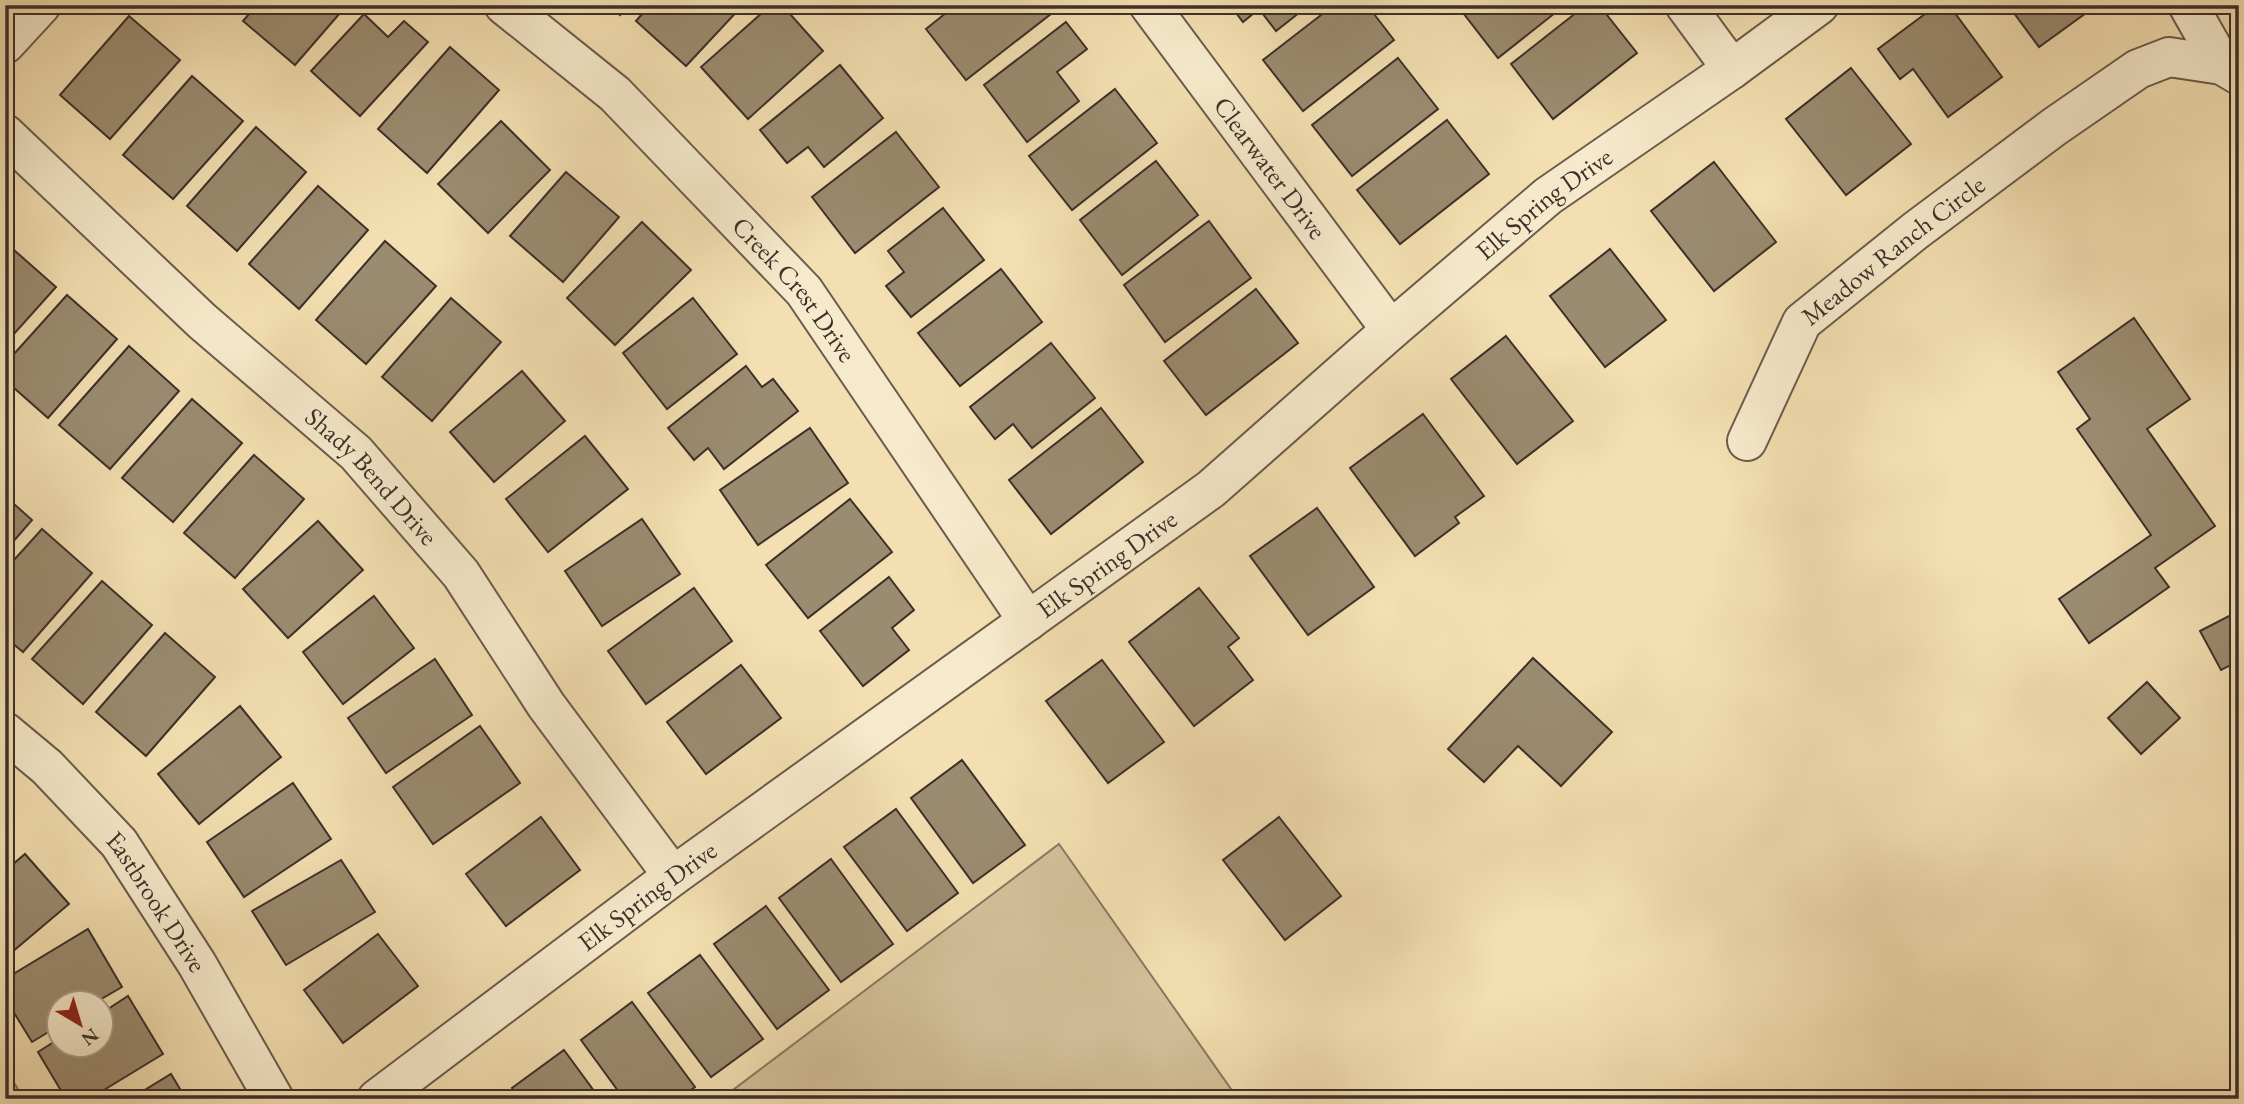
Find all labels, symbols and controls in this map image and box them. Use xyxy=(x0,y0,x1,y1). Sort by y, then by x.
street label: Clearwater Drive xyxy=(1206,90,1334,246)
street label: Elk Spring Drive xyxy=(1468,140,1619,268)
street label: Meadow Ranch Circle xyxy=(1794,168,1992,333)
street label: Creek Crest Drive xyxy=(725,209,864,369)
street label: Shady Bend Drive xyxy=(298,400,445,552)
street label: Elk Spring Drive xyxy=(1030,502,1184,626)
street label: Eastbrook Drive xyxy=(99,823,215,978)
street label: Elk Spring Drive xyxy=(571,833,723,959)
north arrow xyxy=(46,988,116,1058)
text: N xyxy=(76,1022,104,1052)

